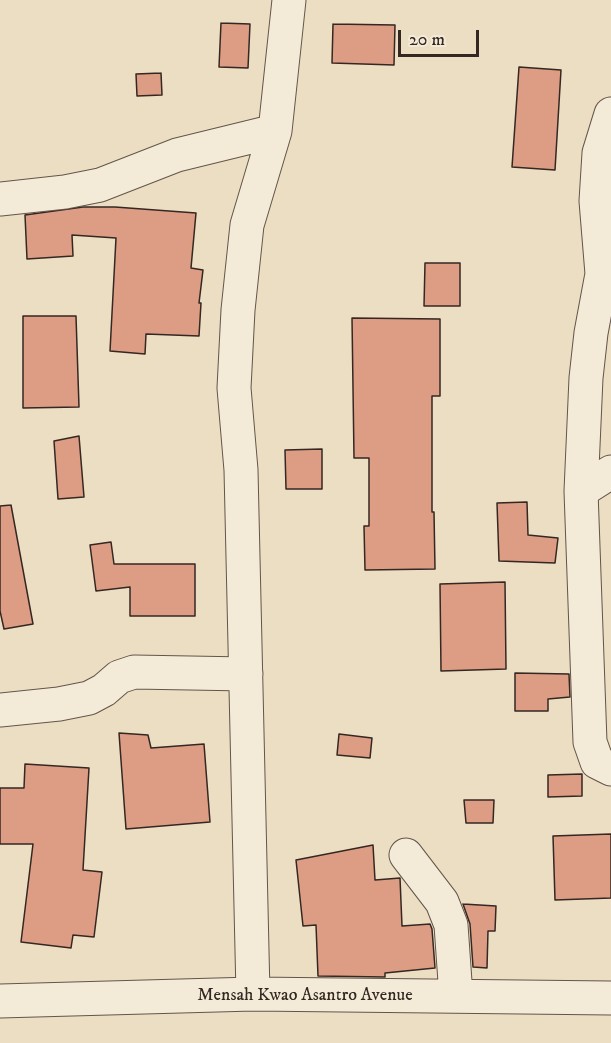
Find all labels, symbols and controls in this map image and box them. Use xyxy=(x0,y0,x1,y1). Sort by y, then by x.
scale bar xyxy=(401,18,482,56)
text: 20 m xyxy=(409,29,445,51)
street label: Mensah Kwao Asantro Avenue xyxy=(197,985,413,1007)

